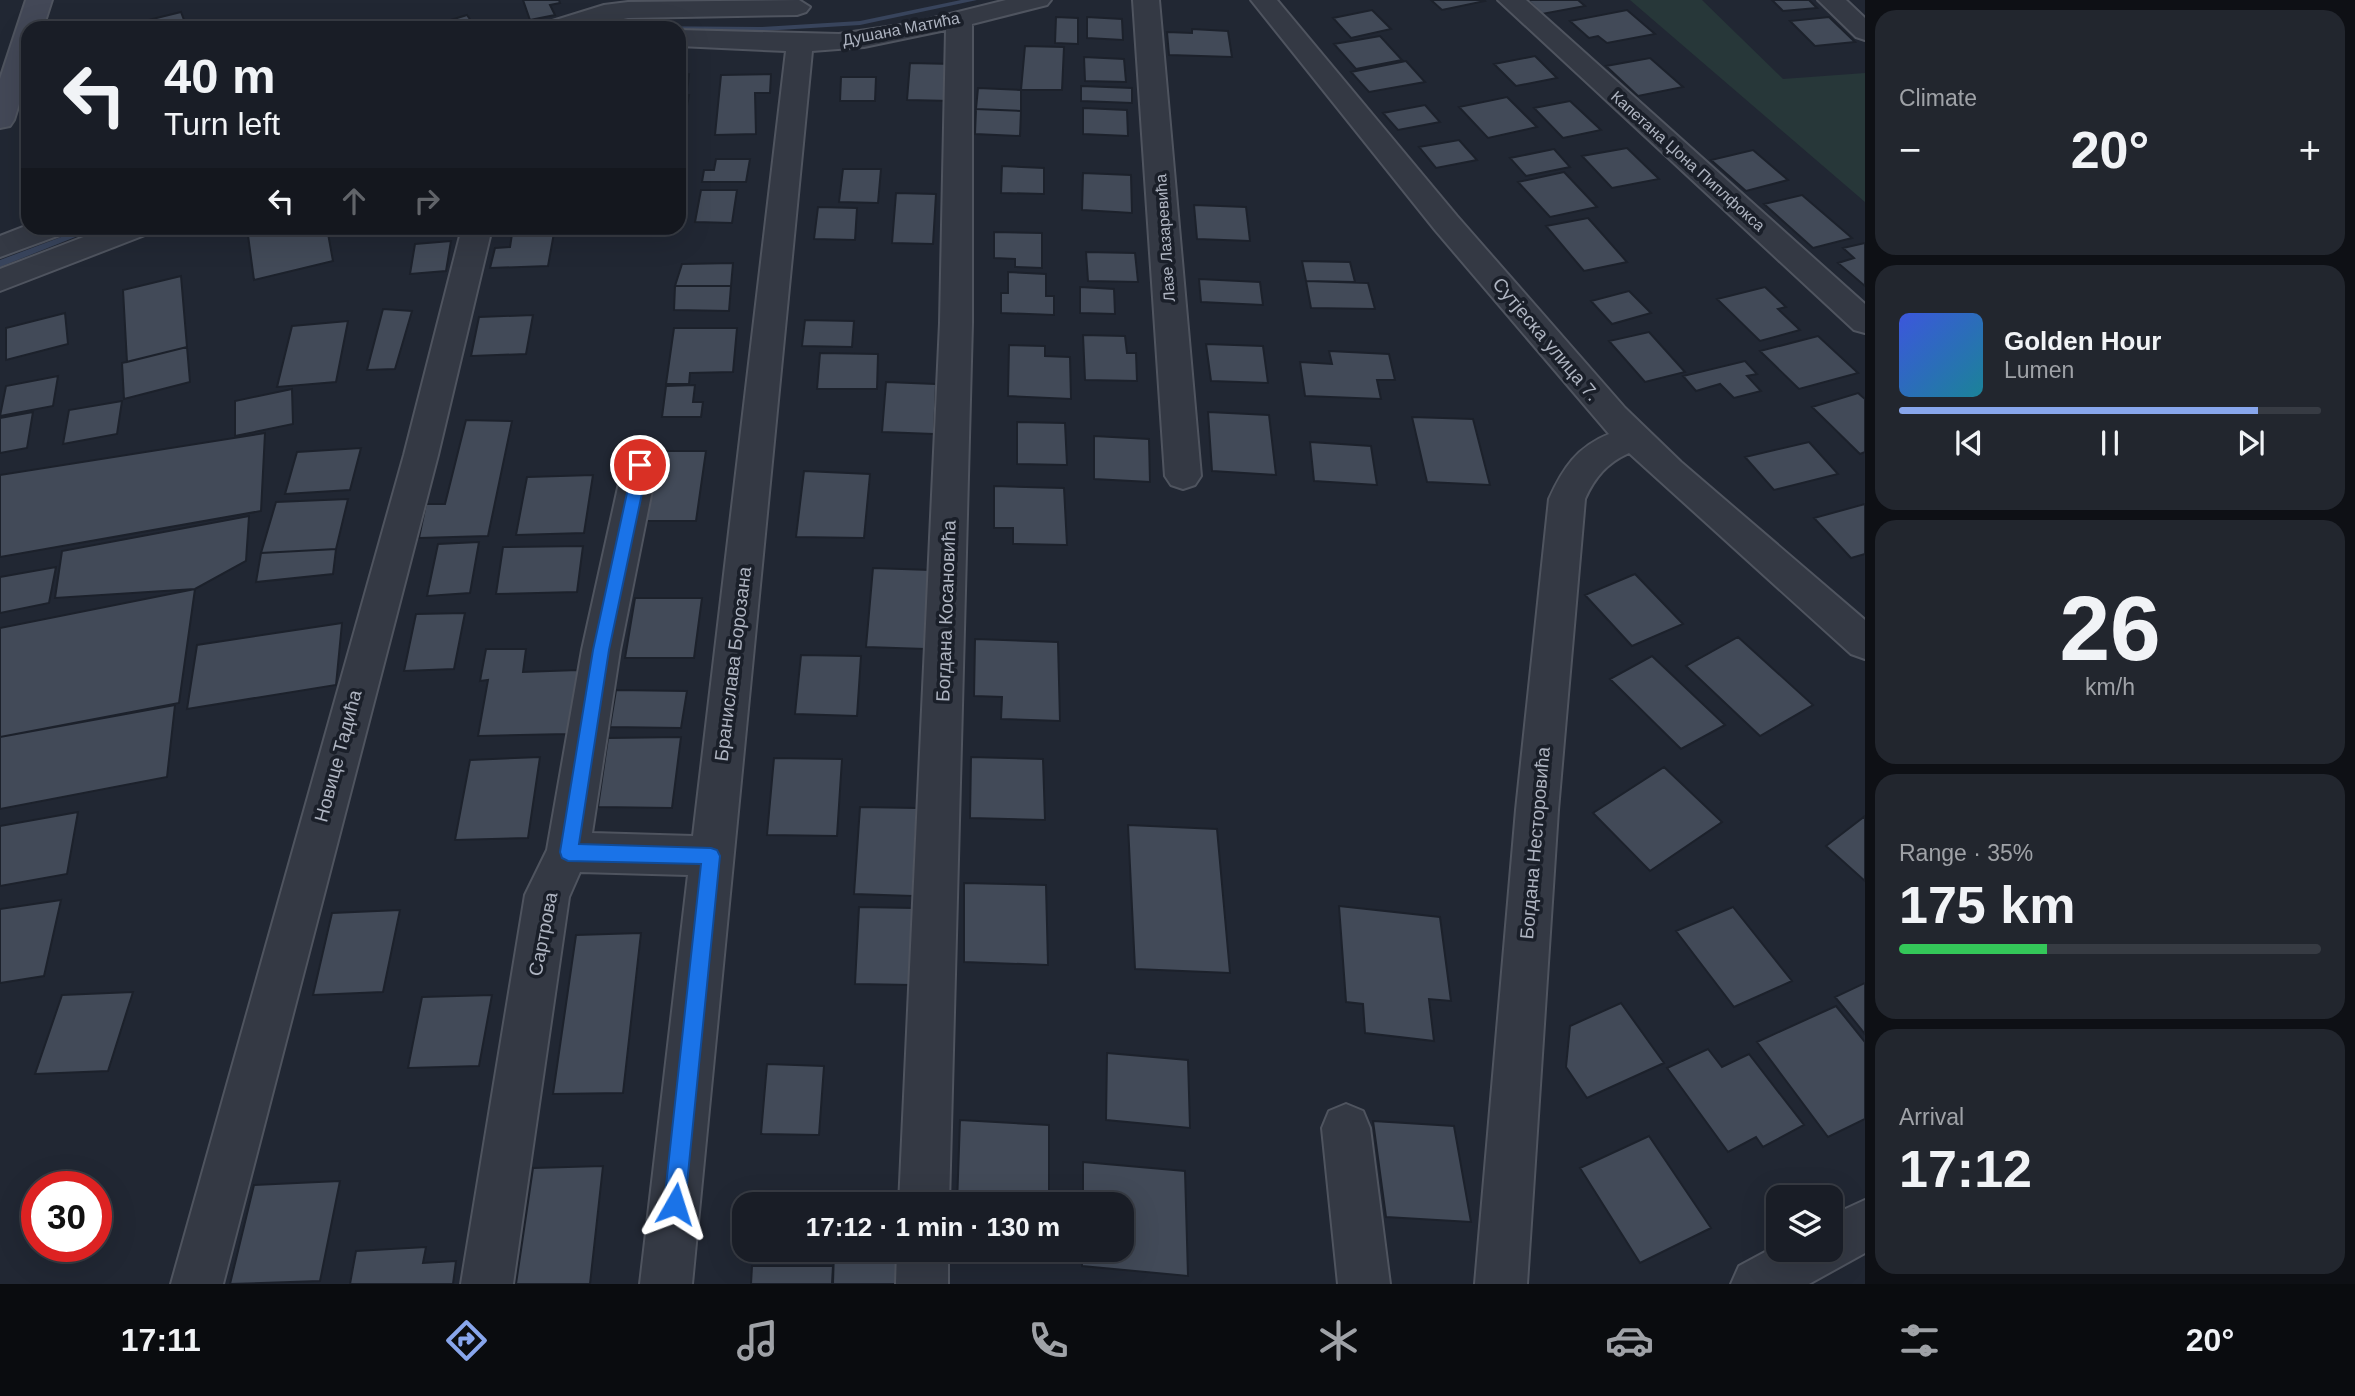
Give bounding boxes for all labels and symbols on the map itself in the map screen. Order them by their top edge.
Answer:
street label: Душана Матића [841,9,961,49]
street label: Капетана Џона Пиплфокса [1608,88,1768,235]
street label: Лазе Лазаревића [1152,173,1178,303]
street label: Сутјеска улица 7. [1488,273,1604,405]
pin [610,435,670,495]
street label: Богдана Косановића [932,519,960,702]
street label: Бранислава Борозана [711,565,755,762]
street label: Новице Тадића [310,687,366,824]
street label: Богдана Несторовића [1516,746,1554,940]
street label: Сартрова [525,890,561,978]
position arrow [638,1167,712,1241]
speed limit sign: 30 [21,1171,112,1262]

